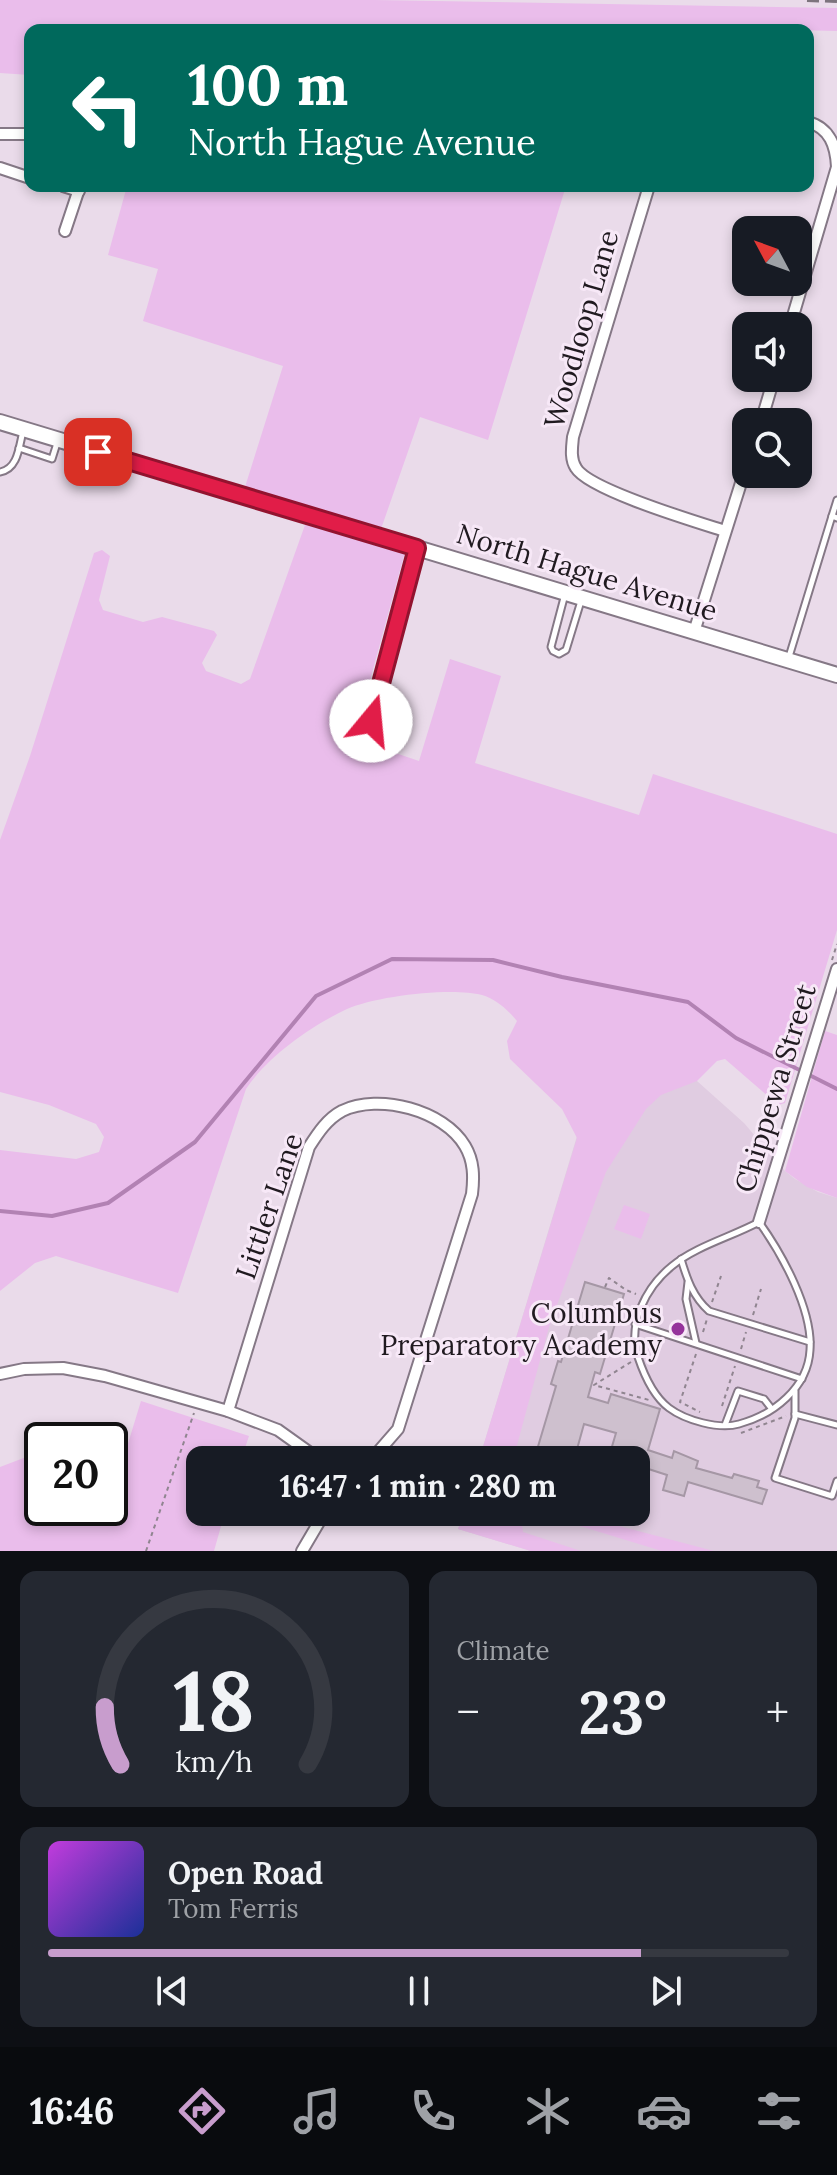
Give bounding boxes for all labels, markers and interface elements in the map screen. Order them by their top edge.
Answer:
text: 100 m [188,49,348,120]
icon: left [56,56,160,160]
text: North Hague Avenue [188,119,536,165]
north arrow [732,216,812,296]
map controls [732,216,812,488]
street label: Woodloop Lane [536,226,626,432]
button: sound [732,312,812,392]
button: search [732,408,812,488]
pin [64,418,132,486]
icon: arrive [76,430,120,474]
street label: North Hague Avenue [452,515,722,629]
position arrow [329,679,413,763]
street label: Chippewa Street [726,979,824,1197]
street label: Littler Lane [227,1128,311,1284]
place label: Columbus Preparatory Academy [380,1295,662,1363]
marker: Columbus Preparatory Academy [669,1320,687,1338]
speed limit sign: 20 [24,1422,128,1526]
text: 16:47 · 1 min · 280 m [280,1467,556,1505]
text: Climate [457,1634,550,1667]
text: 18 [174,1647,255,1754]
text: 23° [579,1674,667,1750]
text: − [457,1684,480,1740]
text: + [766,1684,789,1740]
text: km/h [176,1743,253,1780]
text: Open Road [168,1854,323,1892]
text: Tom Ferris [168,1892,298,1925]
icon: previous [150,1969,194,2013]
icon: pause [397,1969,441,2013]
icon: next [644,1969,688,2013]
icon: directions [174,2083,230,2139]
icon: music [289,2083,345,2139]
icon: phone [405,2083,461,2139]
icon: climate [520,2083,576,2139]
icon: car [636,2083,692,2139]
icon: filters [751,2083,807,2139]
text: 16:46 [30,2088,114,2134]

